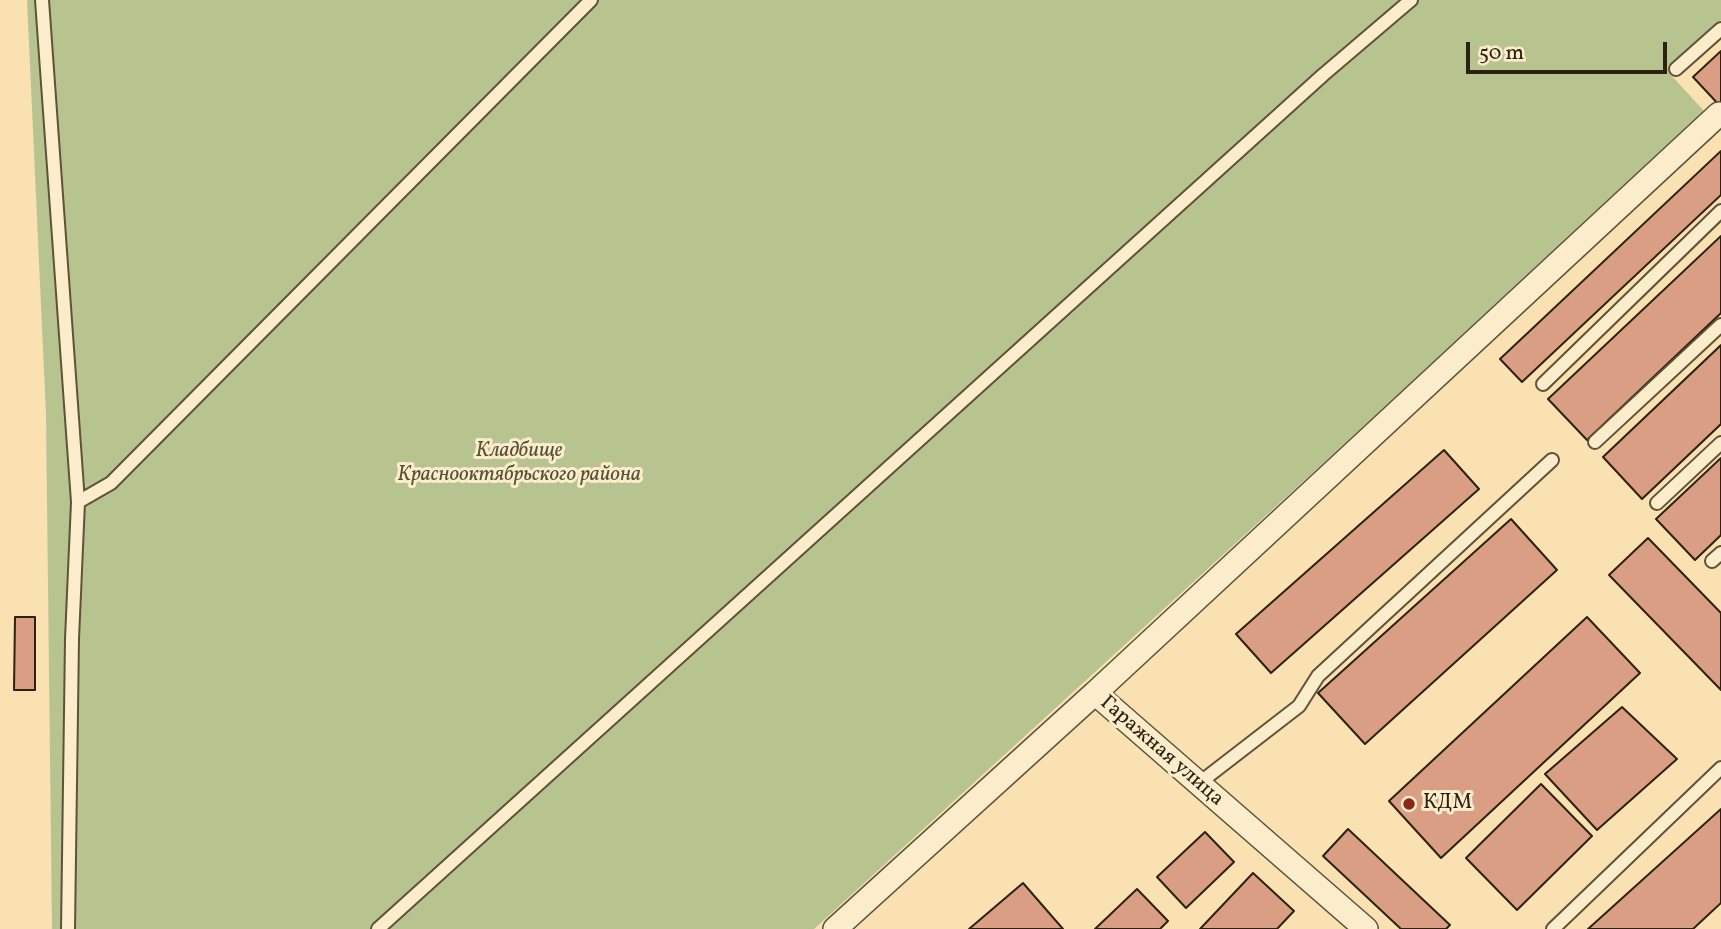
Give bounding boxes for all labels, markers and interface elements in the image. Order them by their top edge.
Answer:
scale bar [1469,28,1670,72]
text: 50 m [1479,39,1524,68]
park label: Кладбище Краснооктябрьского района [397,439,641,489]
street label: Гаражная улица [1094,691,1228,813]
place label: КДМ [1423,791,1472,817]
marker: КДМ [1401,796,1417,812]

